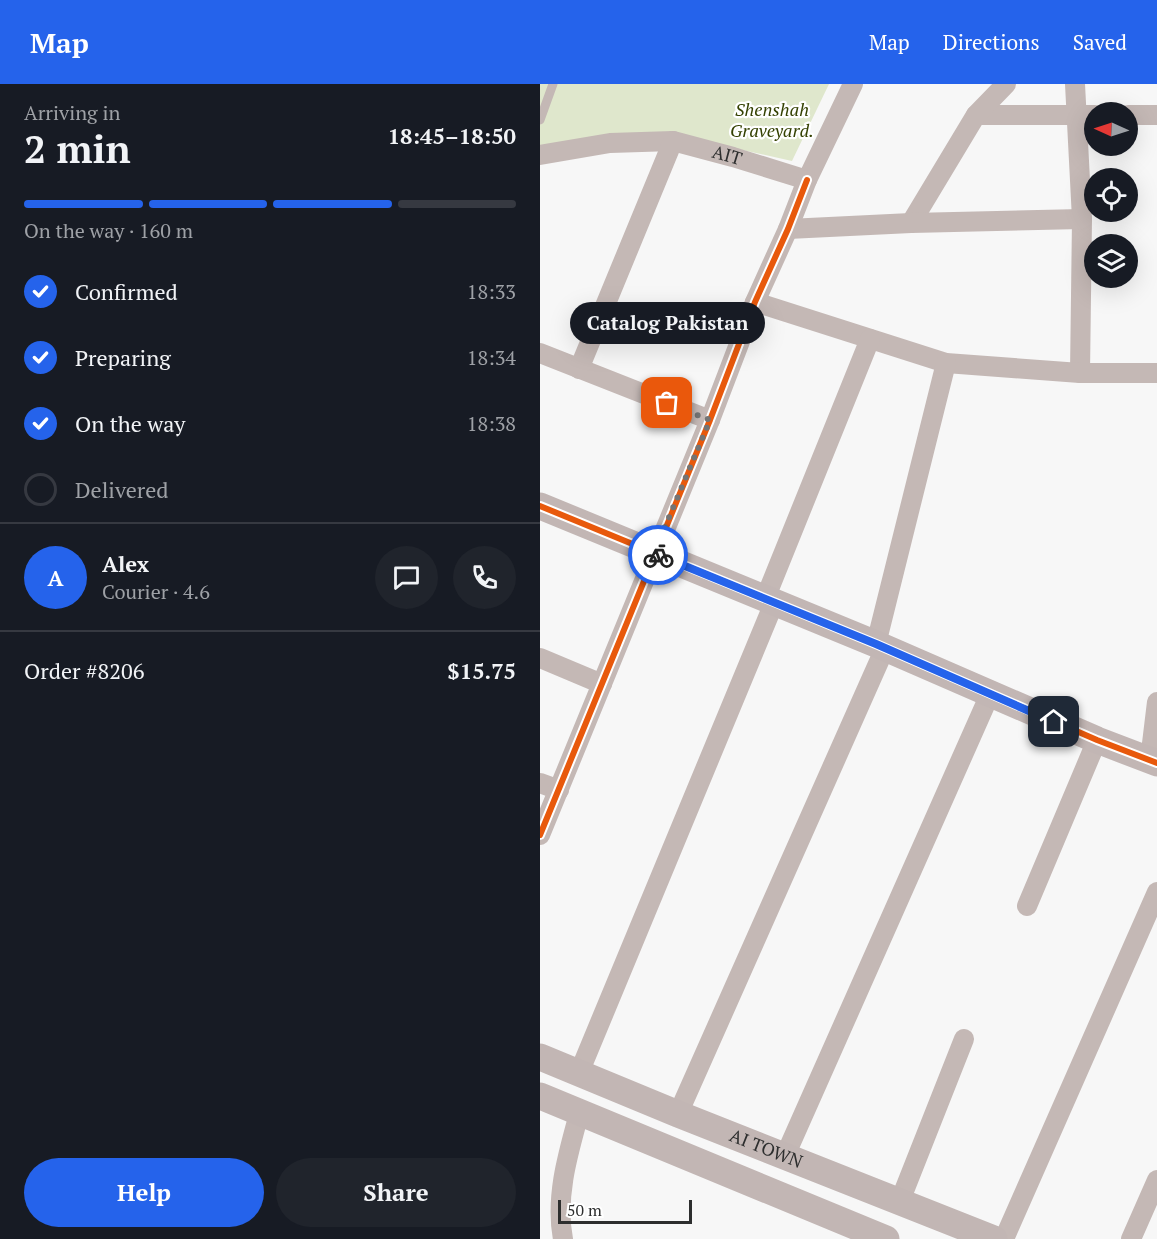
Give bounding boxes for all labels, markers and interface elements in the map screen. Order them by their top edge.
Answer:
text: Map [30,24,89,61]
text: Map [869,28,910,56]
text: Directions [943,28,1040,56]
text: Saved [1073,28,1127,56]
park label: Shenshah Graveyard. [730,97,814,142]
text: Arriving in [24,99,120,126]
north arrow [1084,102,1138,156]
map controls [1084,102,1138,288]
text: 18:45–18:50 [388,121,516,150]
text: 2 min [24,122,131,174]
street label: AIT [710,139,745,170]
button: locate [1084,168,1138,222]
text: On the way · 160 m [24,217,193,244]
button: layers [1084,234,1138,288]
icon: check [24,275,57,308]
text: Confirmed [75,277,178,306]
text: 18:33 [467,278,516,305]
callout: Catalog Pakistan [570,301,765,343]
text: Catalog Pakistan [587,309,748,336]
icon: check [24,341,57,374]
text: Preparing [75,343,171,372]
text: 18:34 [467,344,516,371]
pin [641,377,692,428]
icon: bag [650,386,683,419]
icon: check [24,407,57,440]
text: On the way [75,409,185,438]
text: 18:38 [467,410,516,437]
text: Delivered [75,475,168,504]
courier [628,525,688,585]
icon: bike [642,539,675,572]
button: chat [375,546,438,609]
button: phone [453,546,516,609]
text: Alex [102,549,149,578]
text: A [47,563,64,592]
text: Courier · 4.6 [102,578,210,605]
text: Order #8206 [24,656,144,685]
text: $15.75 [447,656,516,685]
pin [1028,696,1079,747]
icon: home [1037,705,1070,738]
street label: AI TOWN [726,1123,806,1173]
button: Help [24,1158,264,1227]
button: Share [276,1158,516,1227]
scale bar [558,1197,692,1224]
text: 50 m [567,1199,602,1221]

